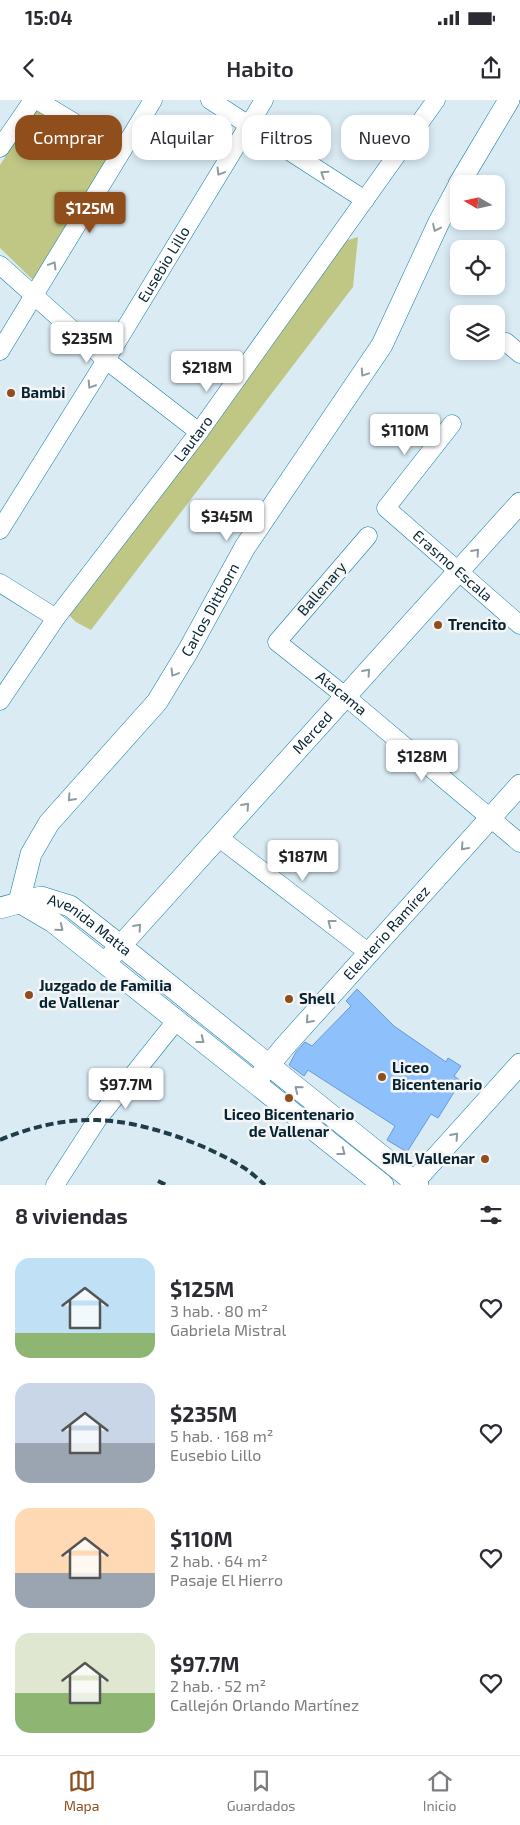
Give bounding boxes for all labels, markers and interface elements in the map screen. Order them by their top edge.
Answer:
text: 15:04 [25,6,73,29]
icon: back [15,54,43,82]
icon: share [477,54,505,82]
text: Habito [226,55,294,81]
chip: Comprar [15,115,122,160]
chip: Alquilar [132,115,232,160]
chip: Filtros [242,115,331,160]
chip: Nuevo [341,115,429,160]
one-way arrow [217,166,227,175]
one-way arrow [320,171,329,180]
north arrow [450,175,505,230]
map controls [450,175,505,360]
pin: $125M [55,192,125,234]
text: $125M [66,198,114,217]
street label: Eusebio Lillo [133,223,193,305]
one-way arrow [432,223,442,232]
button: locate [450,240,505,295]
one-way arrow [47,261,57,270]
button: layers [450,305,505,360]
pin: $235M [52,322,122,364]
text: $235M [61,328,113,347]
pin: $218M [172,350,242,393]
text: $218M [182,357,232,376]
one-way arrow [360,367,370,376]
one-way arrow [87,380,97,389]
place label: Bambi [21,383,65,401]
marker: Bambi [5,387,17,399]
street label: Lautaro [170,412,216,465]
pin: $110M [370,414,440,456]
text: $110M [381,420,429,439]
pin: $345M [192,500,262,542]
text: $345M [201,506,253,525]
street label: Erasmo Escala [410,526,497,605]
one-way arrow [470,549,479,558]
street label: Ballenary [293,558,350,619]
street label: Carlos Dittborn [177,560,242,660]
place label: Trencito [448,615,507,633]
marker: Trencito [432,619,444,631]
one-way arrow [171,667,181,676]
street label: Atacama [313,667,371,719]
one-way arrow [361,669,370,678]
street label: Merced [288,707,336,757]
pin: $128M [387,740,457,782]
text: $128M [397,746,447,765]
one-way arrow [68,792,77,801]
one-way arrow [240,802,249,811]
pin: $187M [268,840,338,882]
one-way arrow [461,842,470,851]
text: $187M [278,846,328,865]
street label: Eleuterio Ramírez [339,881,433,983]
street label: Avenida Matta [45,890,136,959]
one-way arrow [328,921,337,929]
one-way arrow [54,922,63,930]
one-way arrow [132,924,141,933]
place label: Juzgado de Familia de Vallenar [39,976,172,1011]
marker: Juzgado de Familia de Vallenar [23,989,35,1001]
place label: Shell [299,989,335,1007]
marker: Shell [283,993,295,1005]
one-way arrow [305,1015,314,1024]
one-way arrow [195,1035,204,1044]
place label: Liceo Bicentenario [392,1058,482,1093]
pin: $97.7M [85,1068,167,1110]
marker: Liceo Bicentenario [376,1071,388,1083]
text: $97.7M [100,1074,152,1093]
one-way arrow [295,1086,304,1094]
marker: Liceo Bicentenario de Vallenar [283,1092,295,1104]
place label: Liceo Bicentenario de Vallenar [224,1105,354,1140]
one-way arrow [449,1132,458,1141]
one-way arrow [336,1147,345,1156]
place label: SML Vallenar [382,1149,476,1167]
marker: SML Vallenar [479,1153,491,1165]
icon: filters [477,1201,505,1229]
text: 8 viviendas [15,1203,128,1228]
text: $125M [170,1276,234,1301]
icon: home [55,1278,115,1338]
icon: heart [477,1294,505,1322]
text: 3 hab. · 80 m² [170,1301,268,1320]
text: Gabriela Mistral [170,1320,286,1339]
text: $235M [170,1401,237,1426]
icon: home [55,1403,115,1463]
icon: heart [477,1419,505,1447]
text: 5 hab. · 168 m² [170,1426,273,1445]
text: Eusebio Lillo [170,1445,261,1464]
text: $110M [170,1526,233,1551]
icon: home [55,1528,115,1588]
icon: heart [477,1544,505,1572]
text: 2 hab. · 64 m² [170,1551,268,1570]
text: Pasaje El Hierro [170,1570,283,1589]
text: $97.7M [170,1651,240,1676]
icon: home [55,1653,115,1713]
icon: heart [477,1669,505,1697]
text: 2 hab. · 52 m² [170,1676,266,1695]
text: Callejón Orlando Martínez [170,1695,359,1714]
tab: Mapa [64,1767,99,1814]
tab: Guardados [227,1767,295,1814]
tab: Inicio [423,1767,456,1814]

